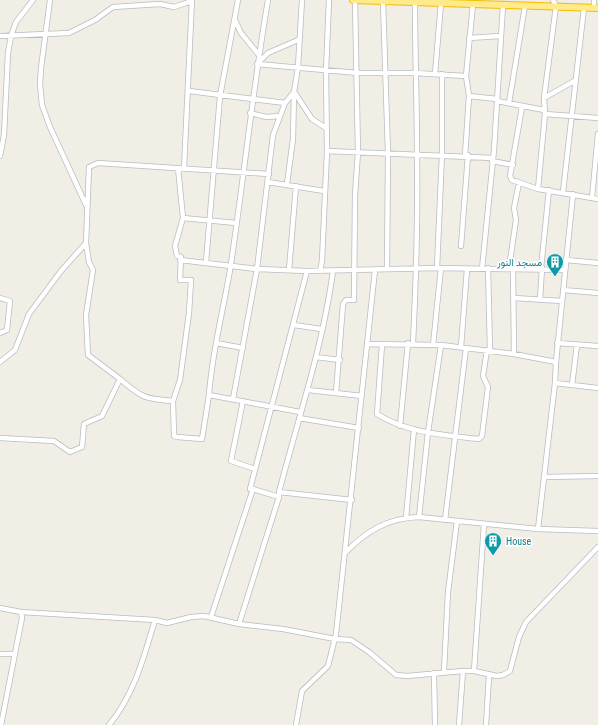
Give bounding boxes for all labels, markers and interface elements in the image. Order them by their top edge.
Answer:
building icon: مسجد النور [545,252,565,277]
place label: مسجد النور [496,257,542,269]
building icon: House [483,531,503,556]
place label: House [506,536,532,547]

